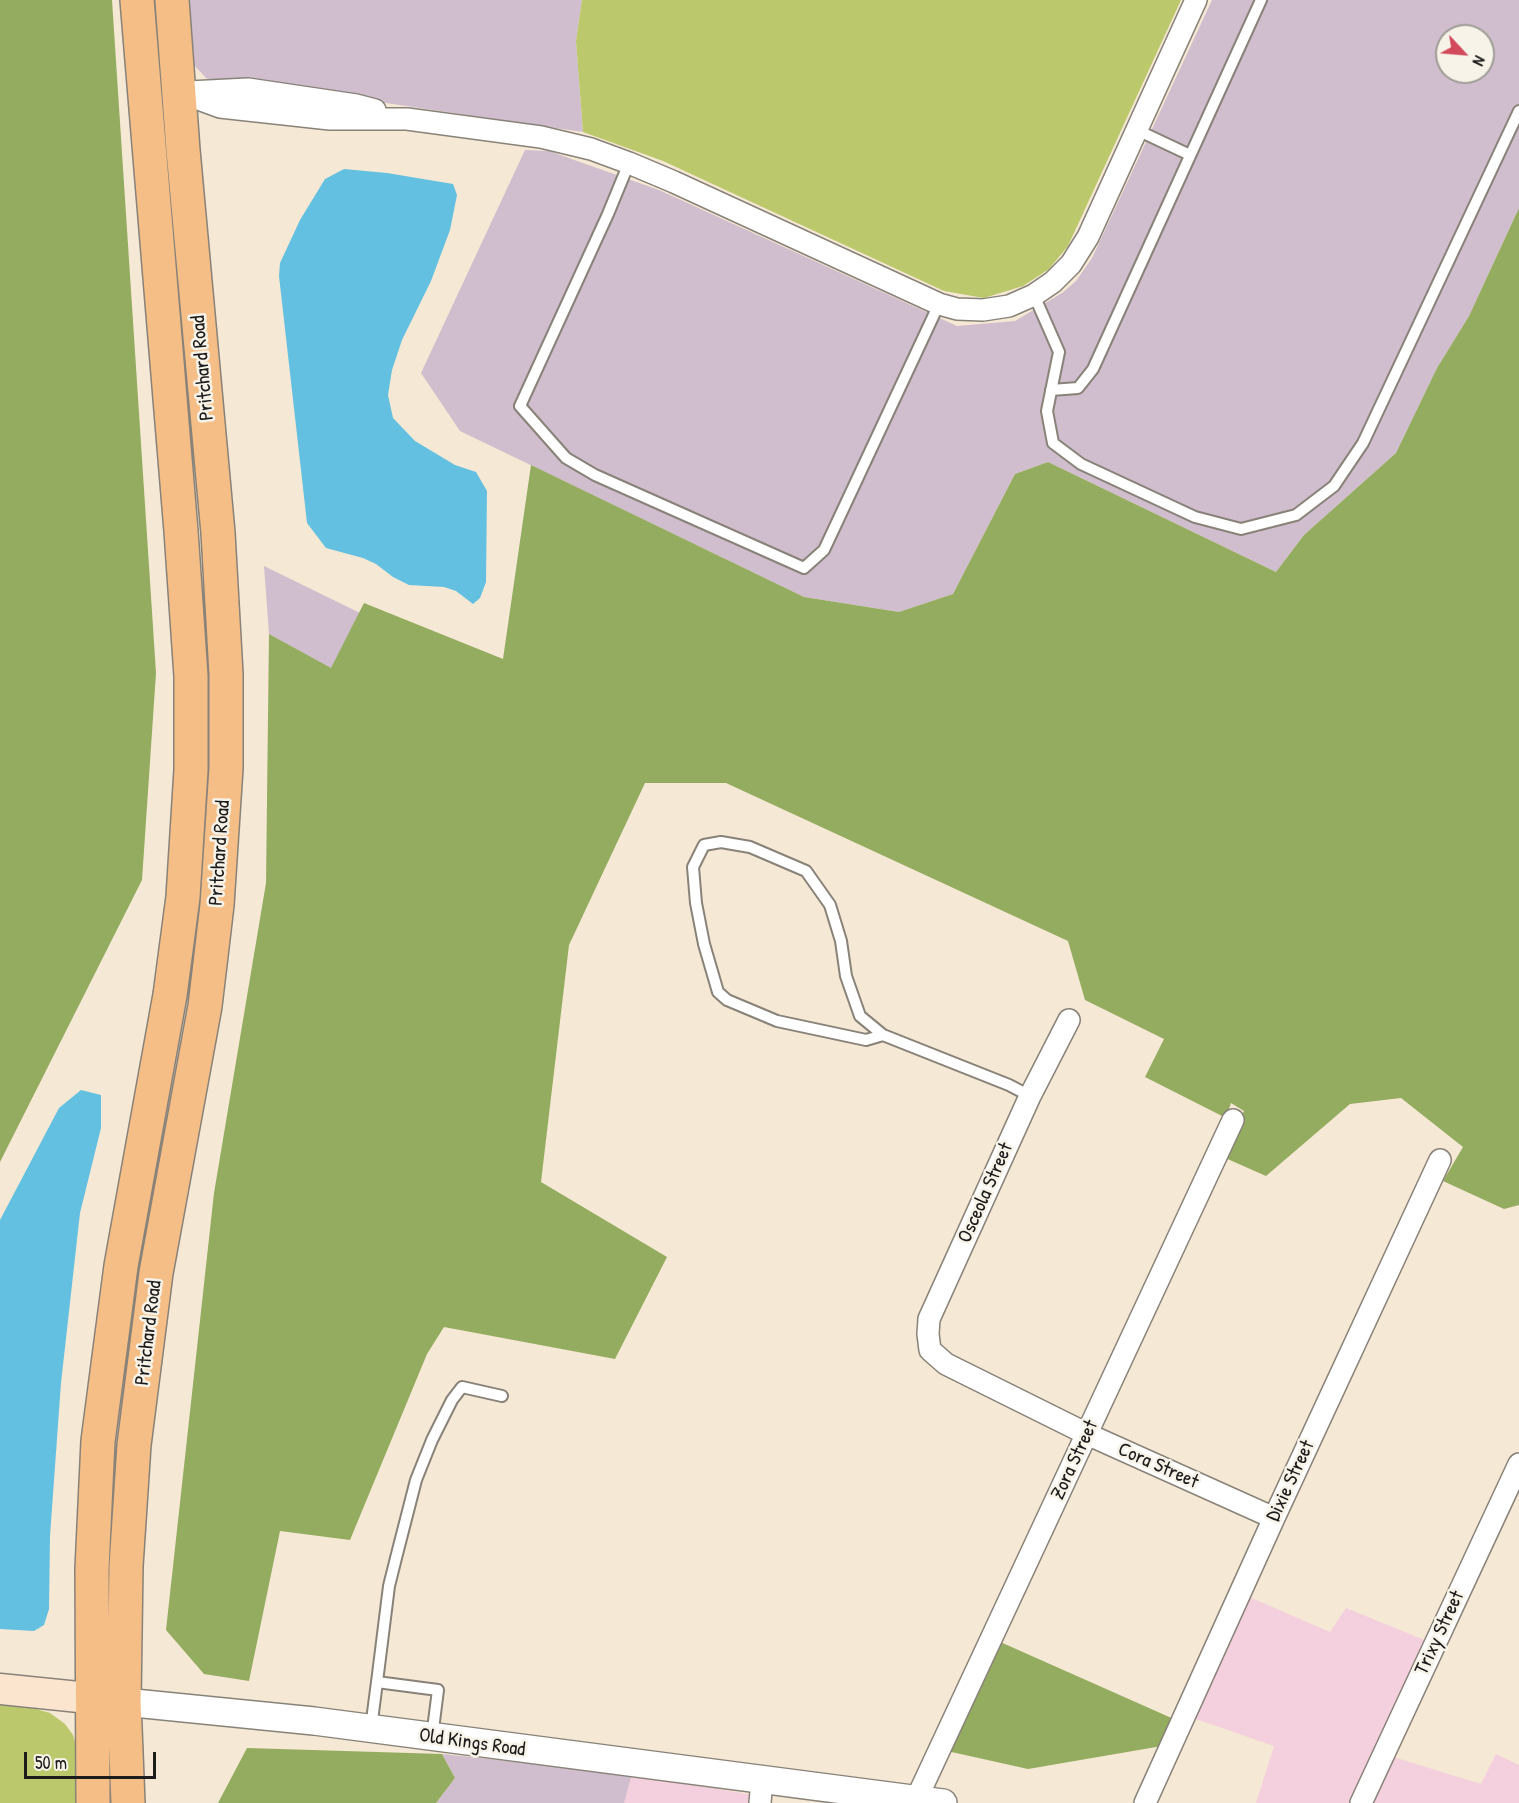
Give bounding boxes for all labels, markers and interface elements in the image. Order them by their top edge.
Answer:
north arrow [1435,24,1495,84]
text: N [1468,52,1491,70]
street label: Pritchard Road [186,314,220,422]
street label: Pritchard Road [204,800,236,906]
street label: Osceola Street [953,1139,1019,1247]
street label: Pritchard Road [131,1279,167,1387]
street label: Zora Street [1046,1416,1104,1504]
street label: Dixie Street [1262,1437,1320,1525]
street label: Cora Street [1114,1438,1202,1494]
street label: Trixy Street [1410,1587,1470,1679]
street label: Old Kings Road [417,1724,527,1762]
scale bar [27,1740,159,1778]
text: 50 m [35,1750,67,1775]

